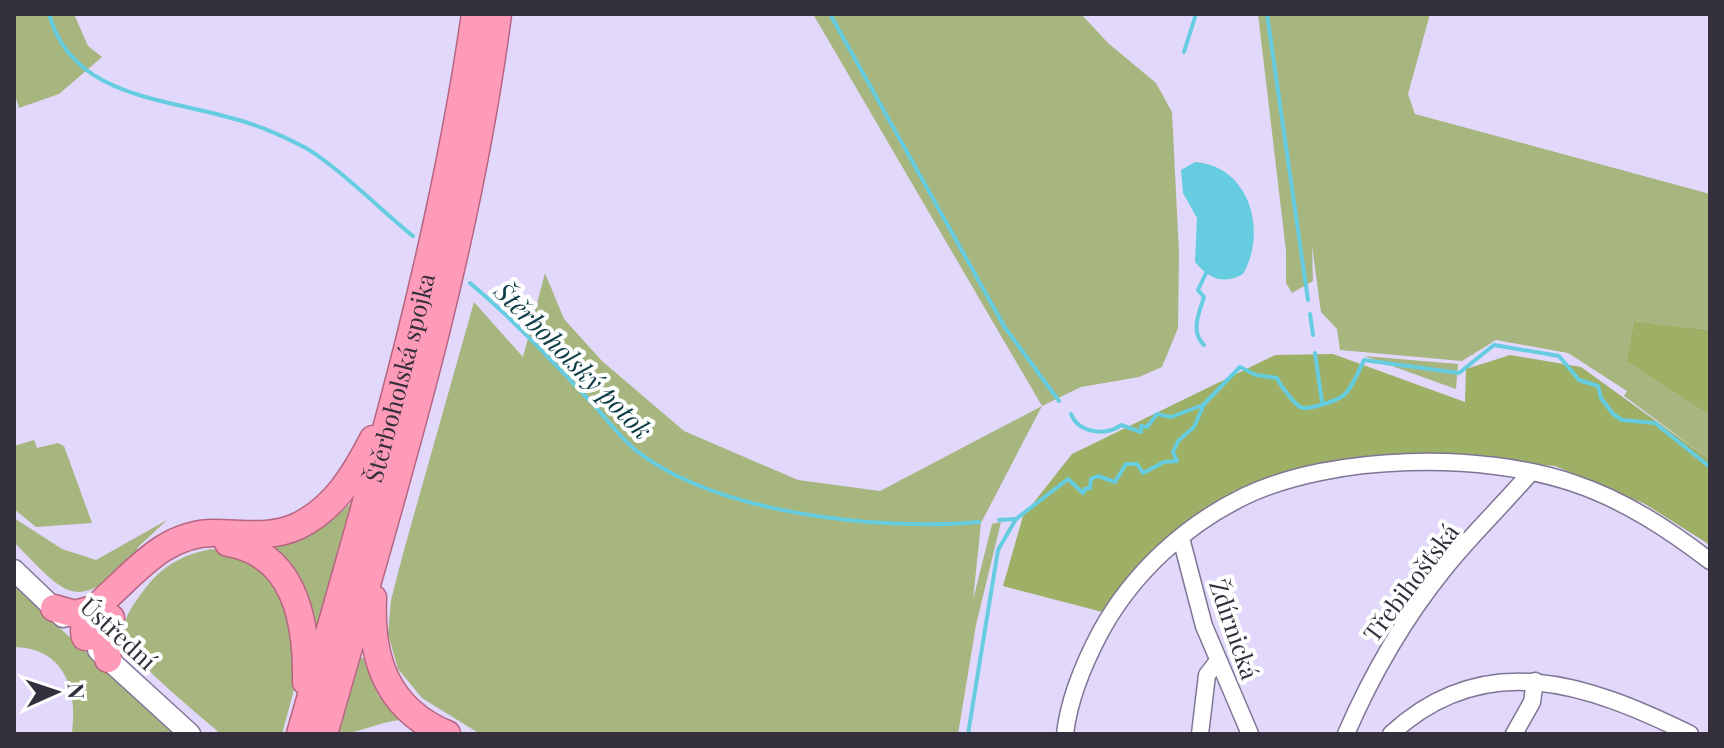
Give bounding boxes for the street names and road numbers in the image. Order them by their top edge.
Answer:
street label: Štěrboholská spojka [356,270,441,486]
street label: Třebihošťská [1355,516,1465,648]
street label: Ždírnická [1203,575,1267,683]
street label: Ústřední [74,590,164,676]

